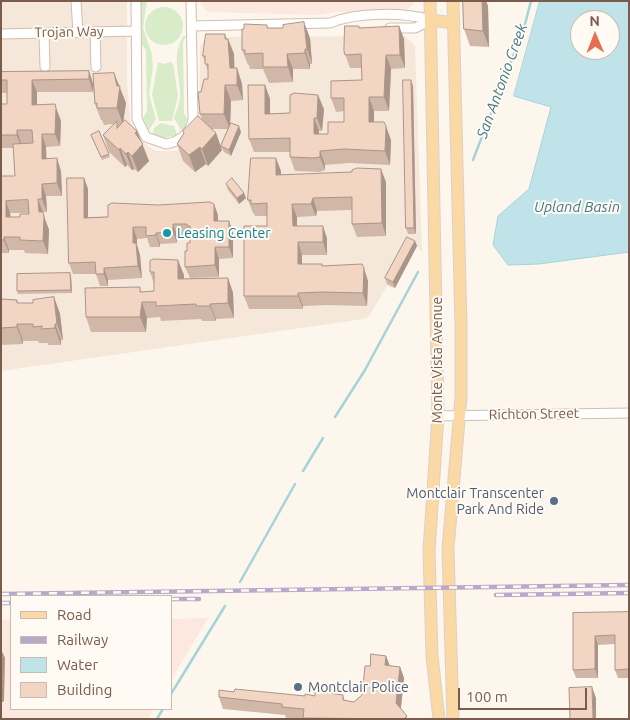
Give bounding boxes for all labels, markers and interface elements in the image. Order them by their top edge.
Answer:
north arrow [570,10,620,60]
text: N [589,13,600,29]
water label: San Antonio Creek [473,21,531,141]
street label: Trojan Way [34,23,104,41]
water label: Upland Basin [534,198,620,216]
place label: Leasing Center [177,225,271,241]
marker: Leasing Center [161,227,173,239]
street label: Monte Vista Avenue [429,297,445,423]
street label: Richton Street [489,405,579,423]
place label: Montclair Transcenter Park And Ride [406,485,544,518]
marker: Montclair Transcenter Park And Ride [548,495,560,507]
legend [10,595,172,710]
text: Road [57,606,92,623]
text: Railway [57,631,108,648]
text: Water [57,656,98,673]
scale bar [460,678,589,710]
place label: Montclair Police [308,679,409,695]
text: Building [57,681,112,698]
marker: Montclair Police [292,681,304,693]
text: 100 m [466,688,508,705]

